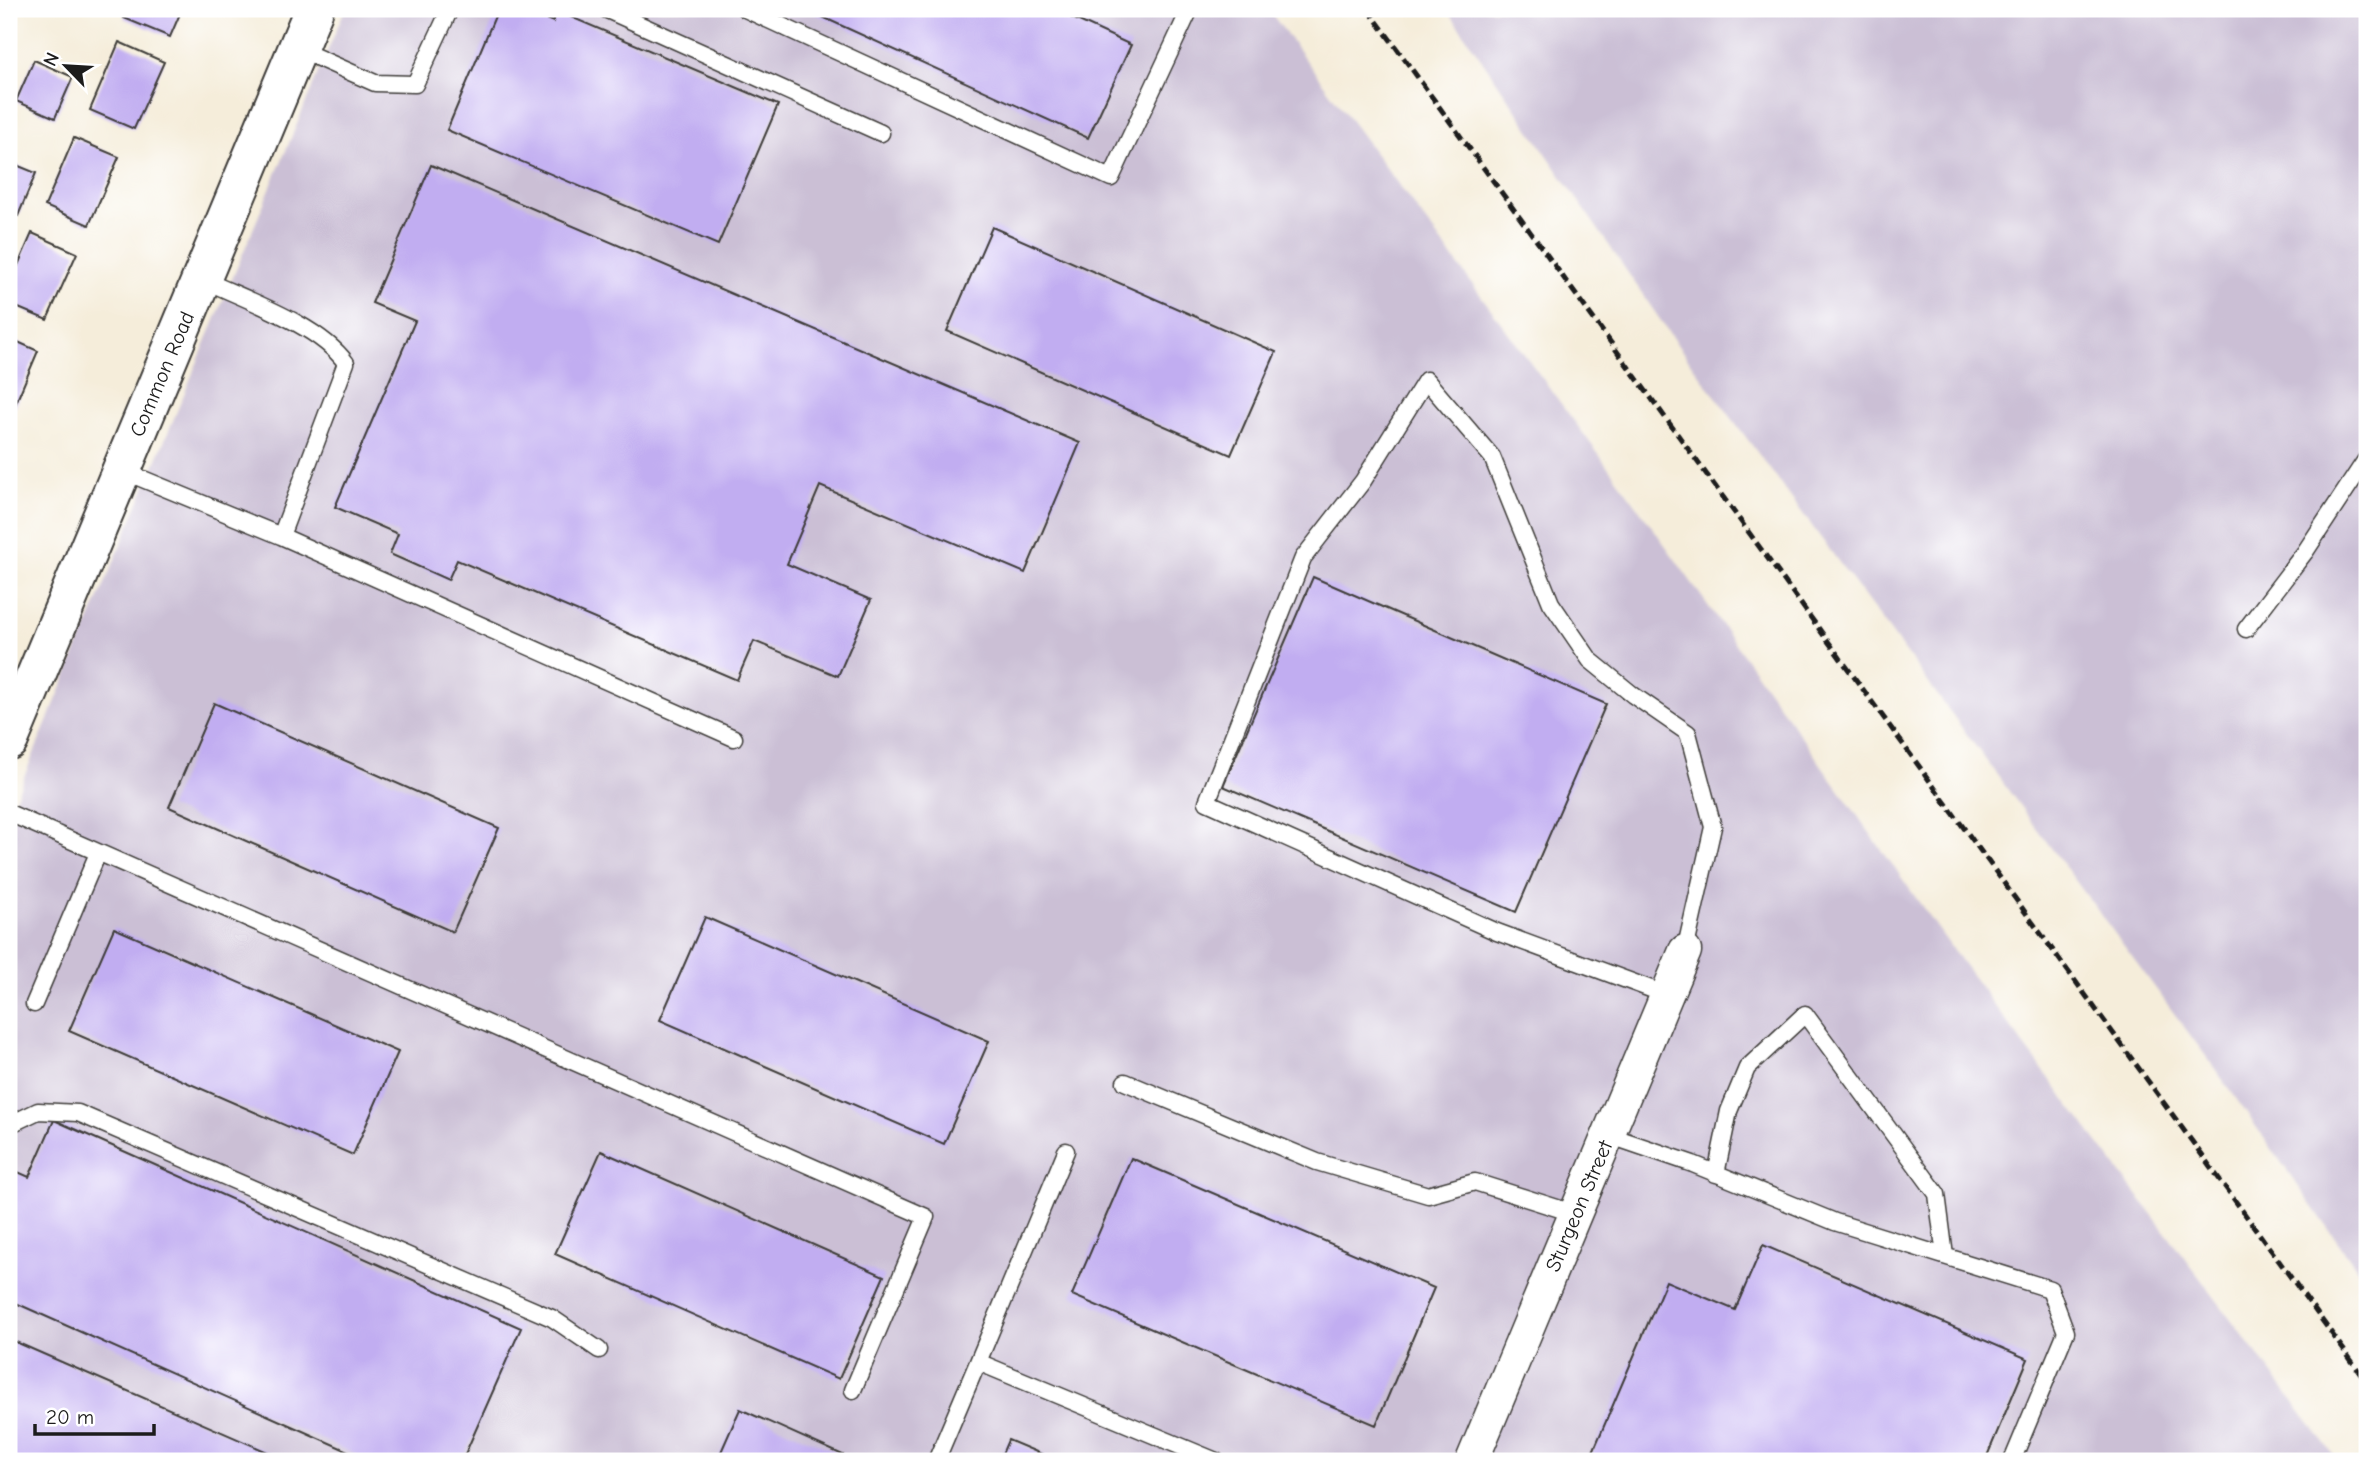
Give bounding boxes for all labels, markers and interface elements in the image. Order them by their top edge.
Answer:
north arrow [32,32,102,102]
text: N [39,49,64,70]
street label: Common Road [125,308,199,440]
street label: Sturgeon Street [1541,1136,1618,1275]
scale bar [35,1393,154,1437]
text: 20 m [46,1405,94,1429]

